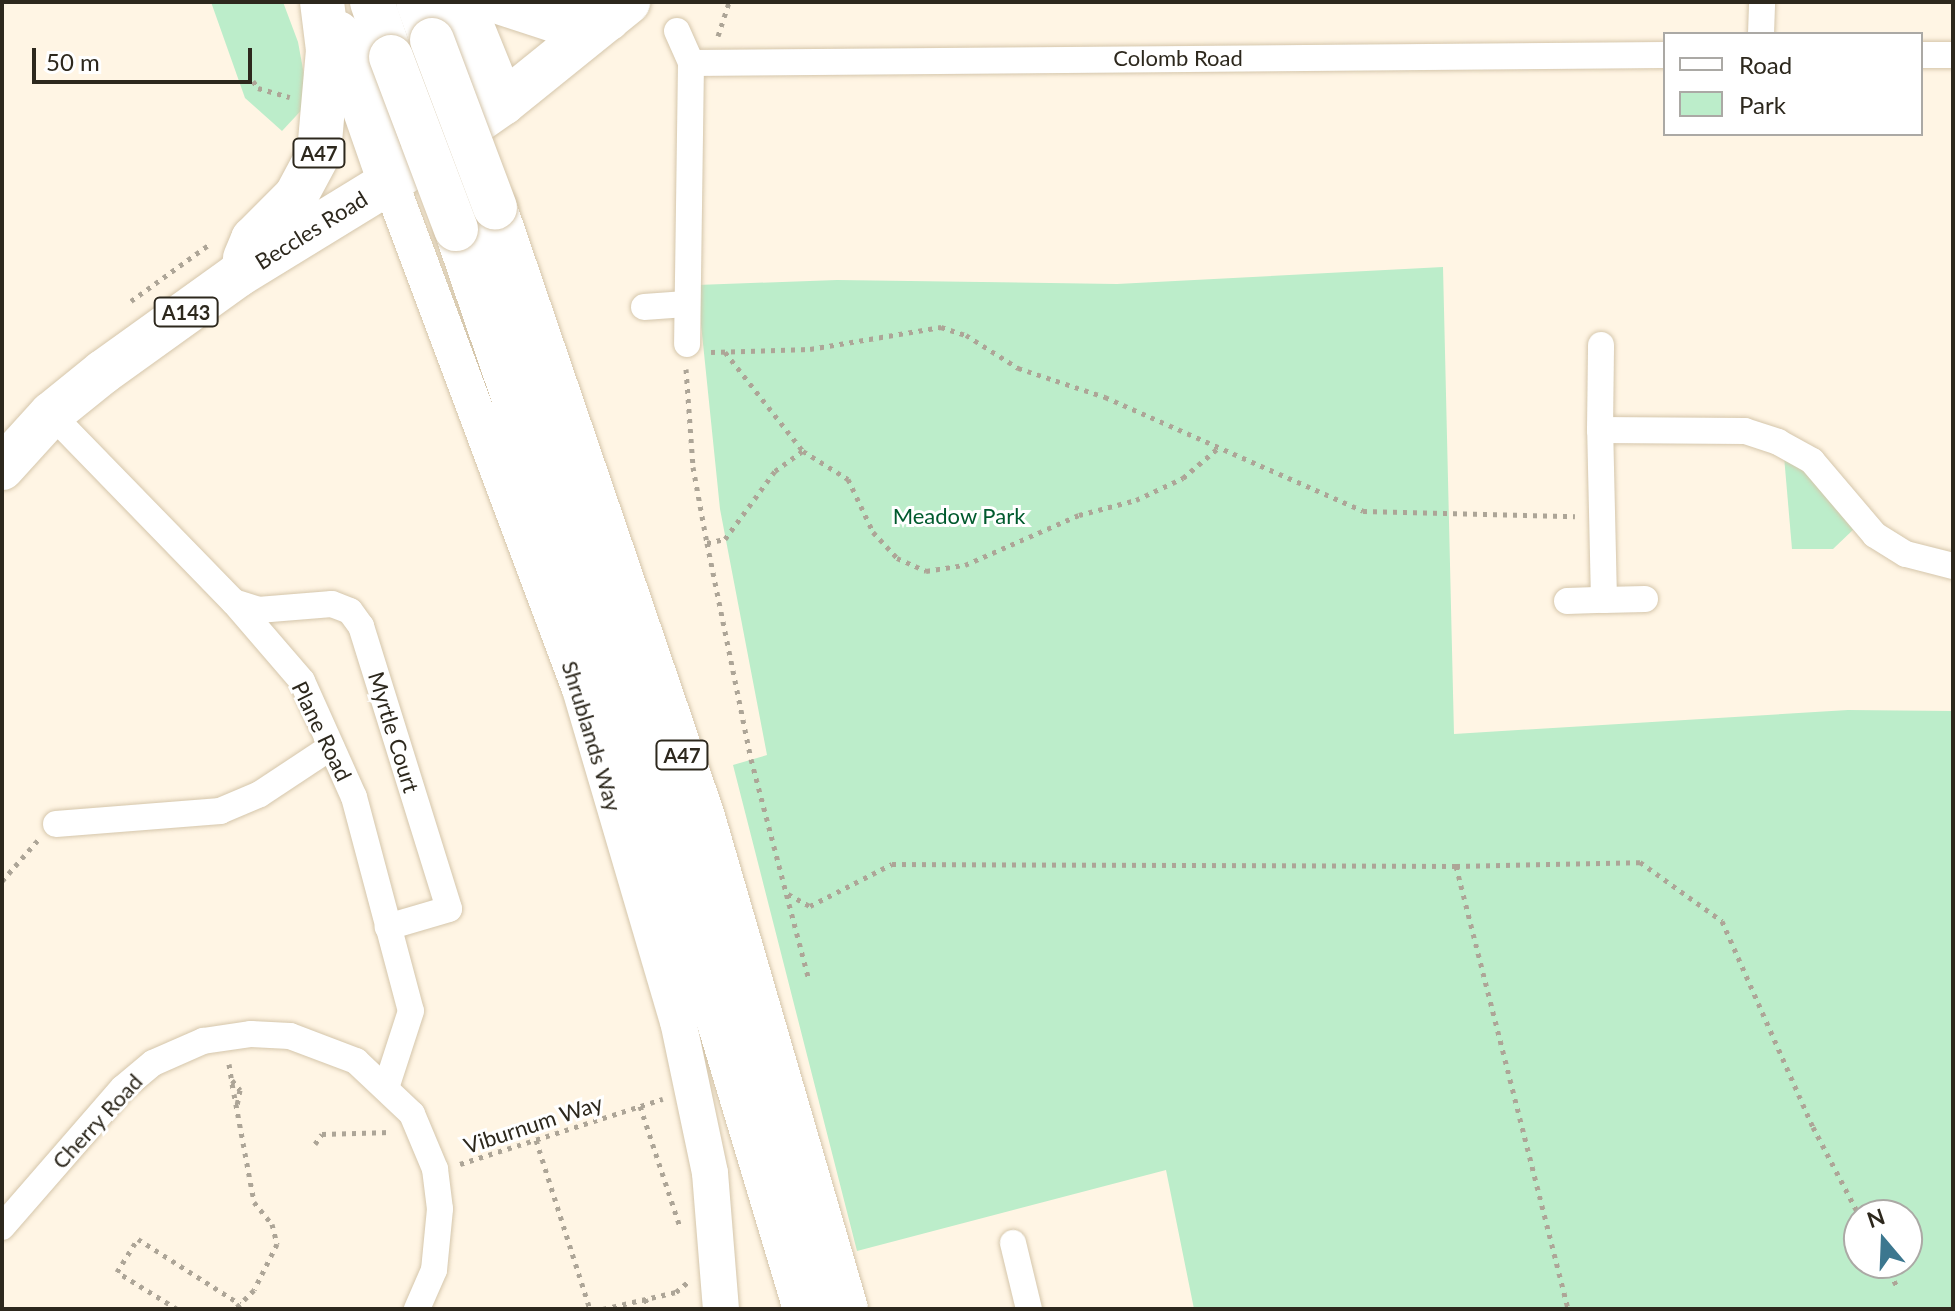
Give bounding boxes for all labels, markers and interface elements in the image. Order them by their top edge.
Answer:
scale bar [36,32,256,82]
legend [1663,32,1923,136]
street label: Colomb Road [1113,45,1243,71]
text: 50 m [46,47,100,76]
text: Road [1739,50,1792,79]
text: Park [1739,90,1786,119]
road number: A47 [291,137,347,169]
street label: Beccles Road [250,185,372,275]
road number: A143 [152,296,220,328]
park label: Meadow Park [892,503,1026,529]
street label: Shrublands Way [557,658,627,814]
street label: Myrtle Court [363,668,425,796]
street label: Plane Road [287,677,357,785]
road number: A47 [654,739,710,771]
street label: Cherry Road [46,1068,148,1174]
street label: Viburnum Way [460,1089,606,1159]
north arrow [1843,1199,1923,1279]
text: N [1863,1202,1888,1233]

